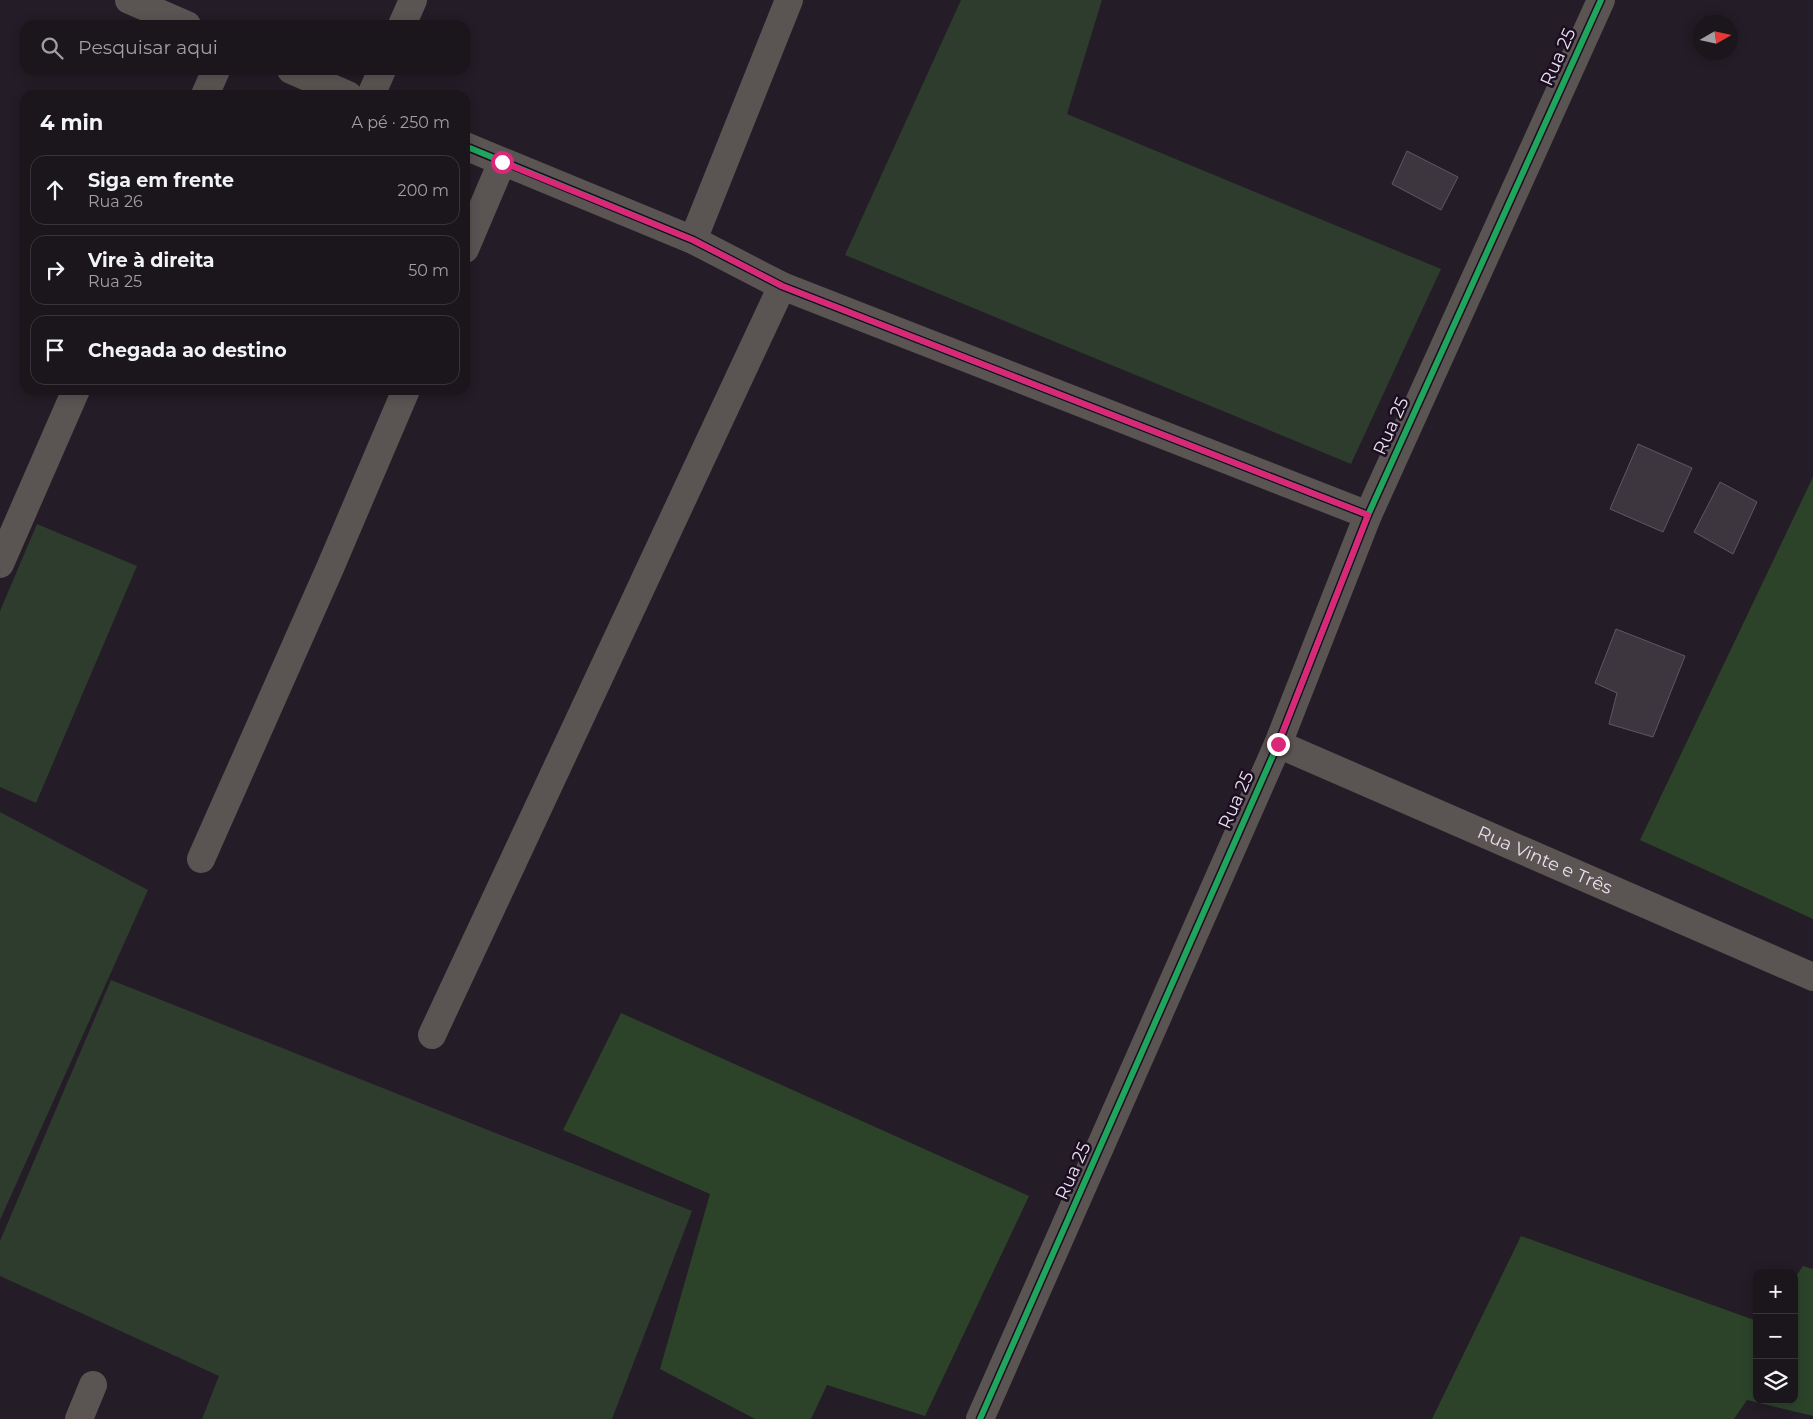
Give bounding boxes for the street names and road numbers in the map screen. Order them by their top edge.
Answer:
street label: Rua 25 [1536,25,1580,89]
street label: Rua 25 [1369,394,1413,458]
street label: Rua 25 [1214,768,1258,832]
street label: Rua Vinte e Três [1474,821,1616,899]
street label: Rua 25 [1051,1139,1095,1203]

